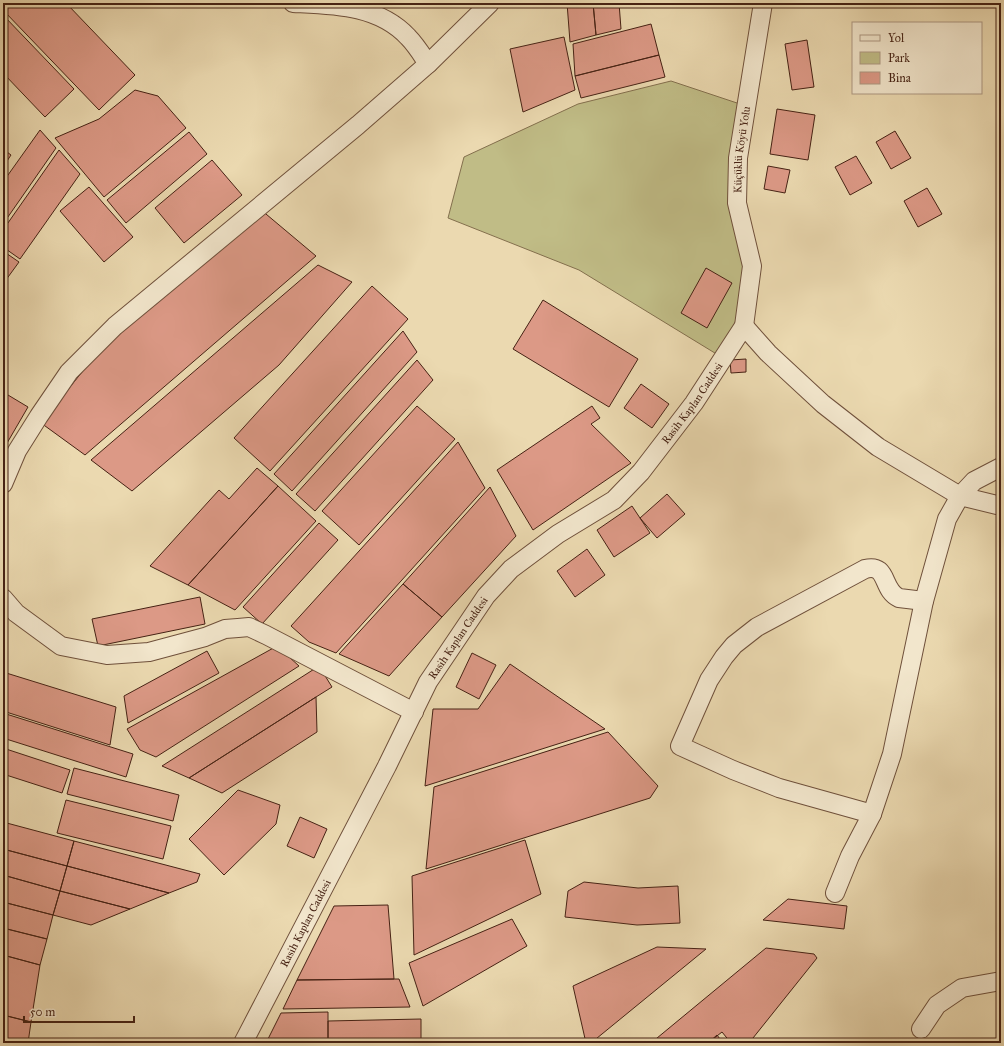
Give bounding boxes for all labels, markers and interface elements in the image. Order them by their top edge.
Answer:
legend [852,22,982,94]
text: Yol [888,31,905,45]
text: Park [888,51,910,65]
text: Bina [888,71,912,85]
street label: Küçüklü Köyü Yolu [731,105,753,193]
street label: Rasih Kaplan Caddesi [659,360,726,447]
street label: Rasih Kaplan Caddesi [426,594,491,682]
street label: Rasih Kaplan Caddesi [278,878,334,969]
scale bar [24,998,134,1024]
text: 50 m [30,1005,55,1019]

